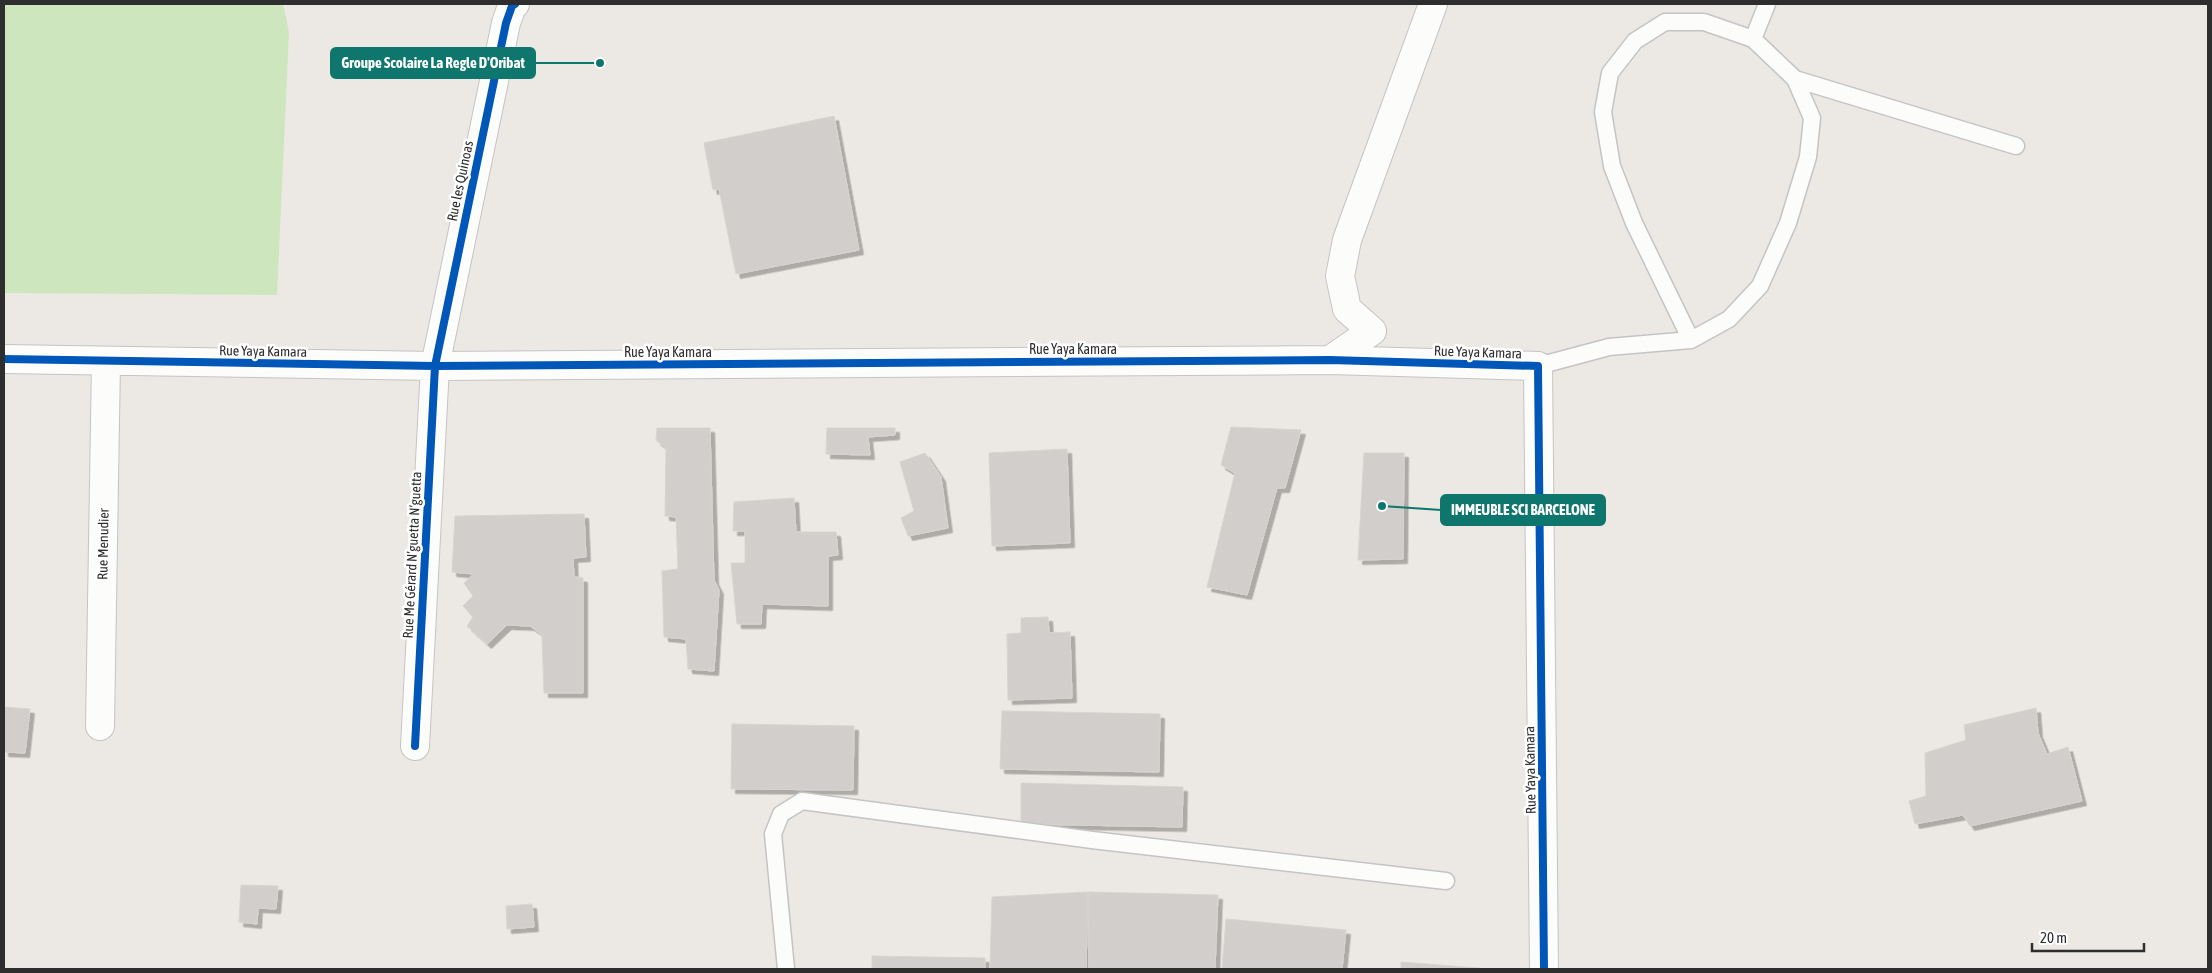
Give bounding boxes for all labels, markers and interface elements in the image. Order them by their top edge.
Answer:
callout: Groupe Scolaire La Regle D'Oribat [331,48,535,78]
text: Groupe Scolaire La Regle D'Oribat [341,54,525,71]
street label: Rue les Quinoas [444,139,476,223]
street label: Rue Yaya Kamara [1029,341,1117,357]
street label: Rue Yaya Kamara [219,342,307,360]
street label: Rue Yaya Kamara [1434,342,1522,362]
street label: Rue Yaya Kamara [624,344,712,360]
street label: Rue Me Gérard N’guetta N’guetta [400,471,424,639]
callout: IMMEUBLE SCI BARCELONE [1441,495,1605,525]
text: IMMEUBLE SCI BARCELONE [1451,501,1596,518]
street label: Rue Menudier [94,507,112,580]
street label: Rue Yaya Kamara [1521,726,1539,814]
scale bar [2032,920,2144,952]
text: 20 m [2040,929,2067,946]

